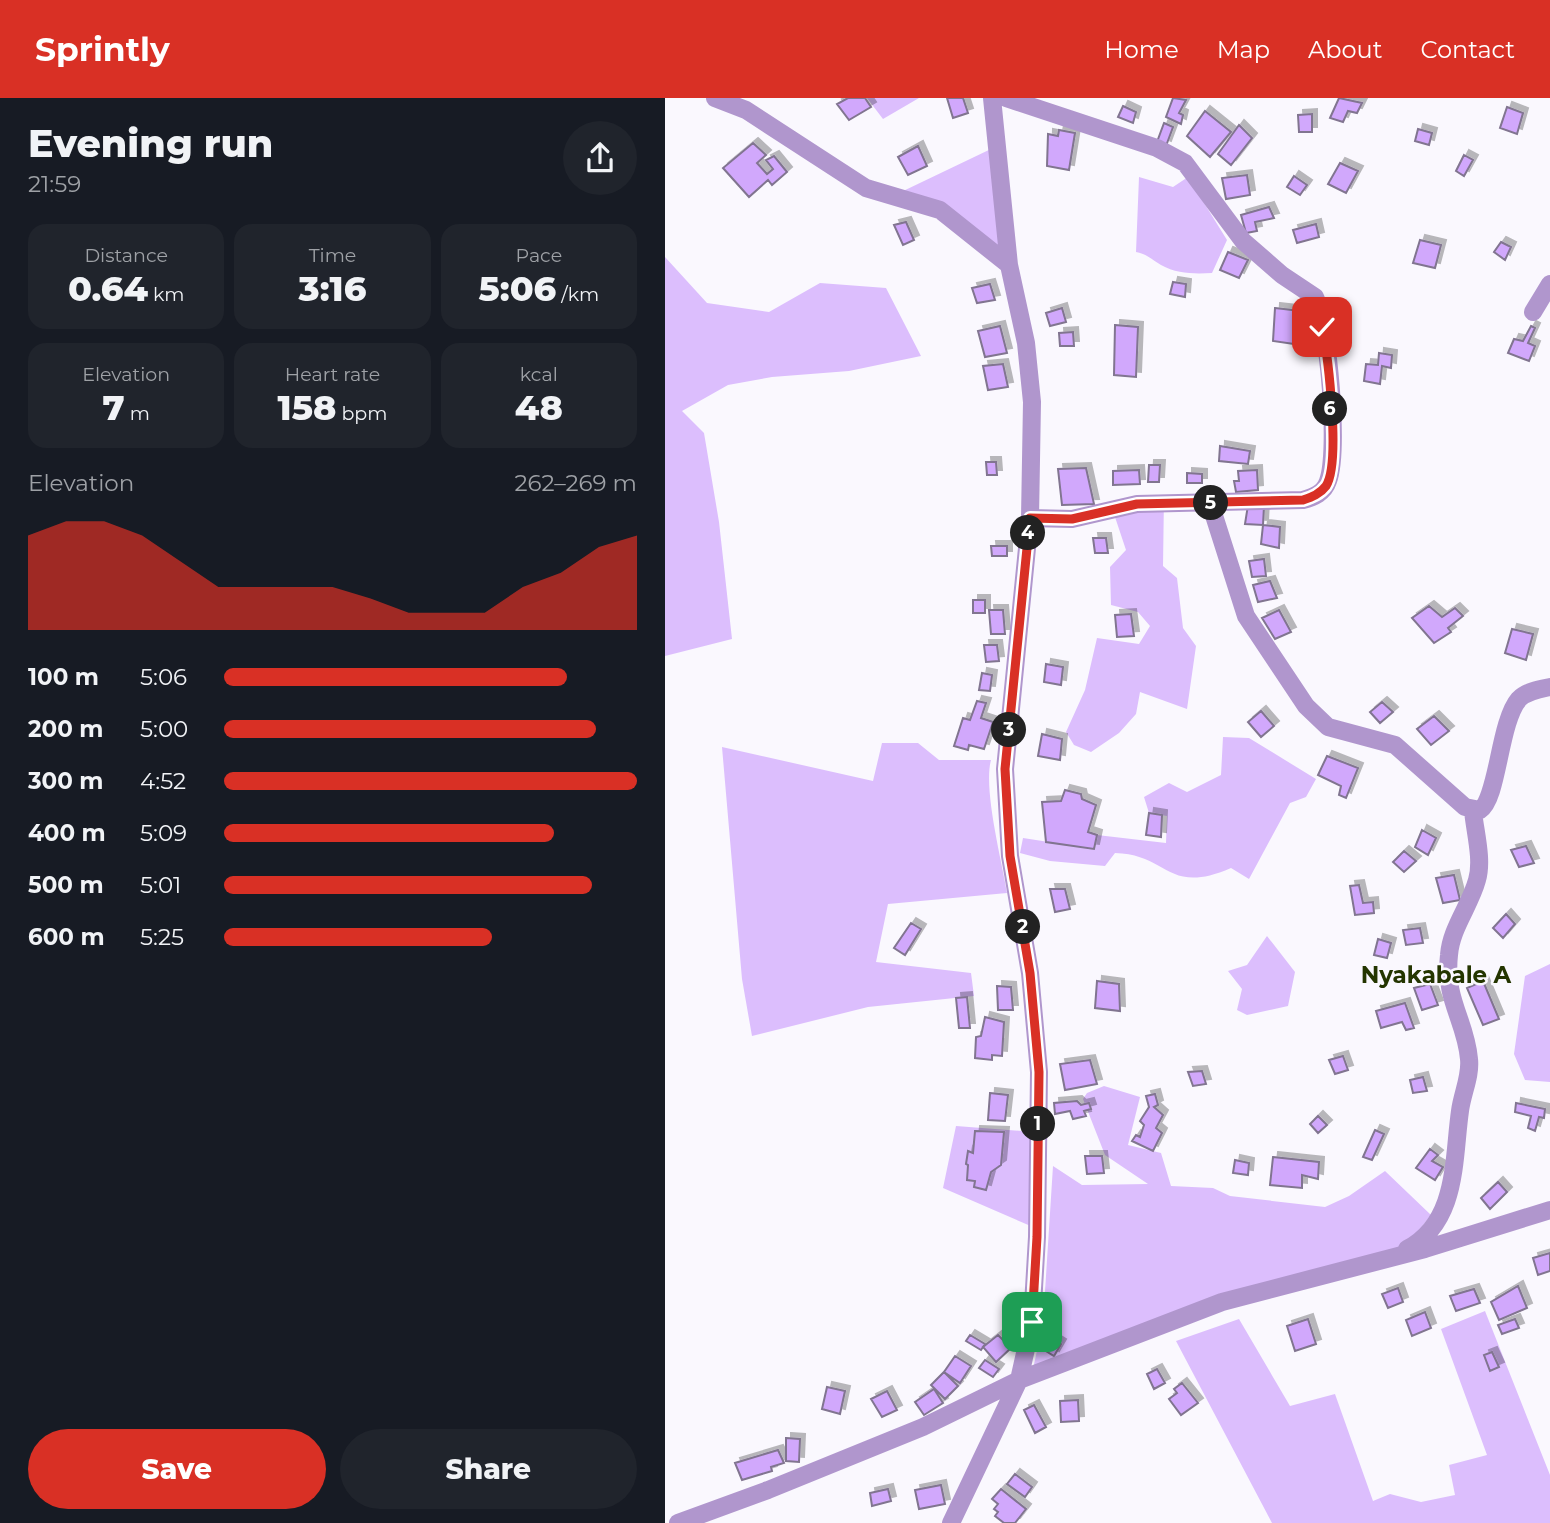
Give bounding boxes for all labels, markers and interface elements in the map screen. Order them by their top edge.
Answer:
text: Sprintly [35,29,170,69]
text: Home [1104,35,1179,64]
text: Map [1217,35,1270,64]
text: About [1308,35,1382,64]
text: Contact [1420,35,1515,64]
text: Evening run [28,120,273,167]
button: share [563,121,637,195]
text: 21:59 [28,170,81,198]
text: Distance [84,244,168,267]
text: Time [309,244,356,267]
text: Pace [516,244,562,267]
text: 0.64 [68,267,148,310]
text: 3:16 [299,267,366,310]
text: 5:06 [478,267,556,310]
text: km [148,283,184,306]
text: /km [556,283,599,306]
pin [1292,297,1352,357]
icon: check [1303,308,1341,346]
text: Elevation [82,363,170,386]
text: Heart rate [285,363,380,386]
text: kcal [520,363,558,386]
text: 7 [103,386,125,429]
text: 158 [278,386,336,429]
text: 48 [515,386,563,429]
pin: 6 [1313,392,1347,426]
text: 6 [1323,397,1336,420]
text: m [125,402,150,425]
text: bpm [336,402,387,425]
text: Elevation [28,469,134,497]
text: 262–269 m [514,469,637,497]
pin: 5 [1193,486,1229,520]
text: 5 [1205,491,1216,514]
pin: 4 [1011,516,1045,550]
text: 4 [1021,521,1034,544]
text: 100 m [28,663,99,691]
text: 5:06 [140,663,187,691]
pin: 3 [991,712,1027,748]
text: 200 m [28,715,103,743]
text: 5:00 [140,715,188,743]
text: 3 [1003,718,1014,741]
text: 300 m [28,767,104,795]
text: 4:52 [140,767,186,795]
text: 400 m [28,819,106,847]
text: 5:09 [140,819,187,847]
text: 500 m [28,871,104,899]
text: 5:01 [140,871,181,899]
pin: 2 [1005,910,1041,944]
text: 2 [1017,915,1028,938]
text: 600 m [28,923,105,951]
text: 5:25 [140,923,184,951]
district label: Nyakabale A [1361,961,1512,989]
pin: 1 [1021,1107,1055,1142]
text: 1 [1034,1112,1041,1135]
pin [1002,1292,1062,1352]
icon: arrive [1013,1303,1051,1341]
button: Save [28,1429,326,1509]
button: Share [340,1429,637,1509]

